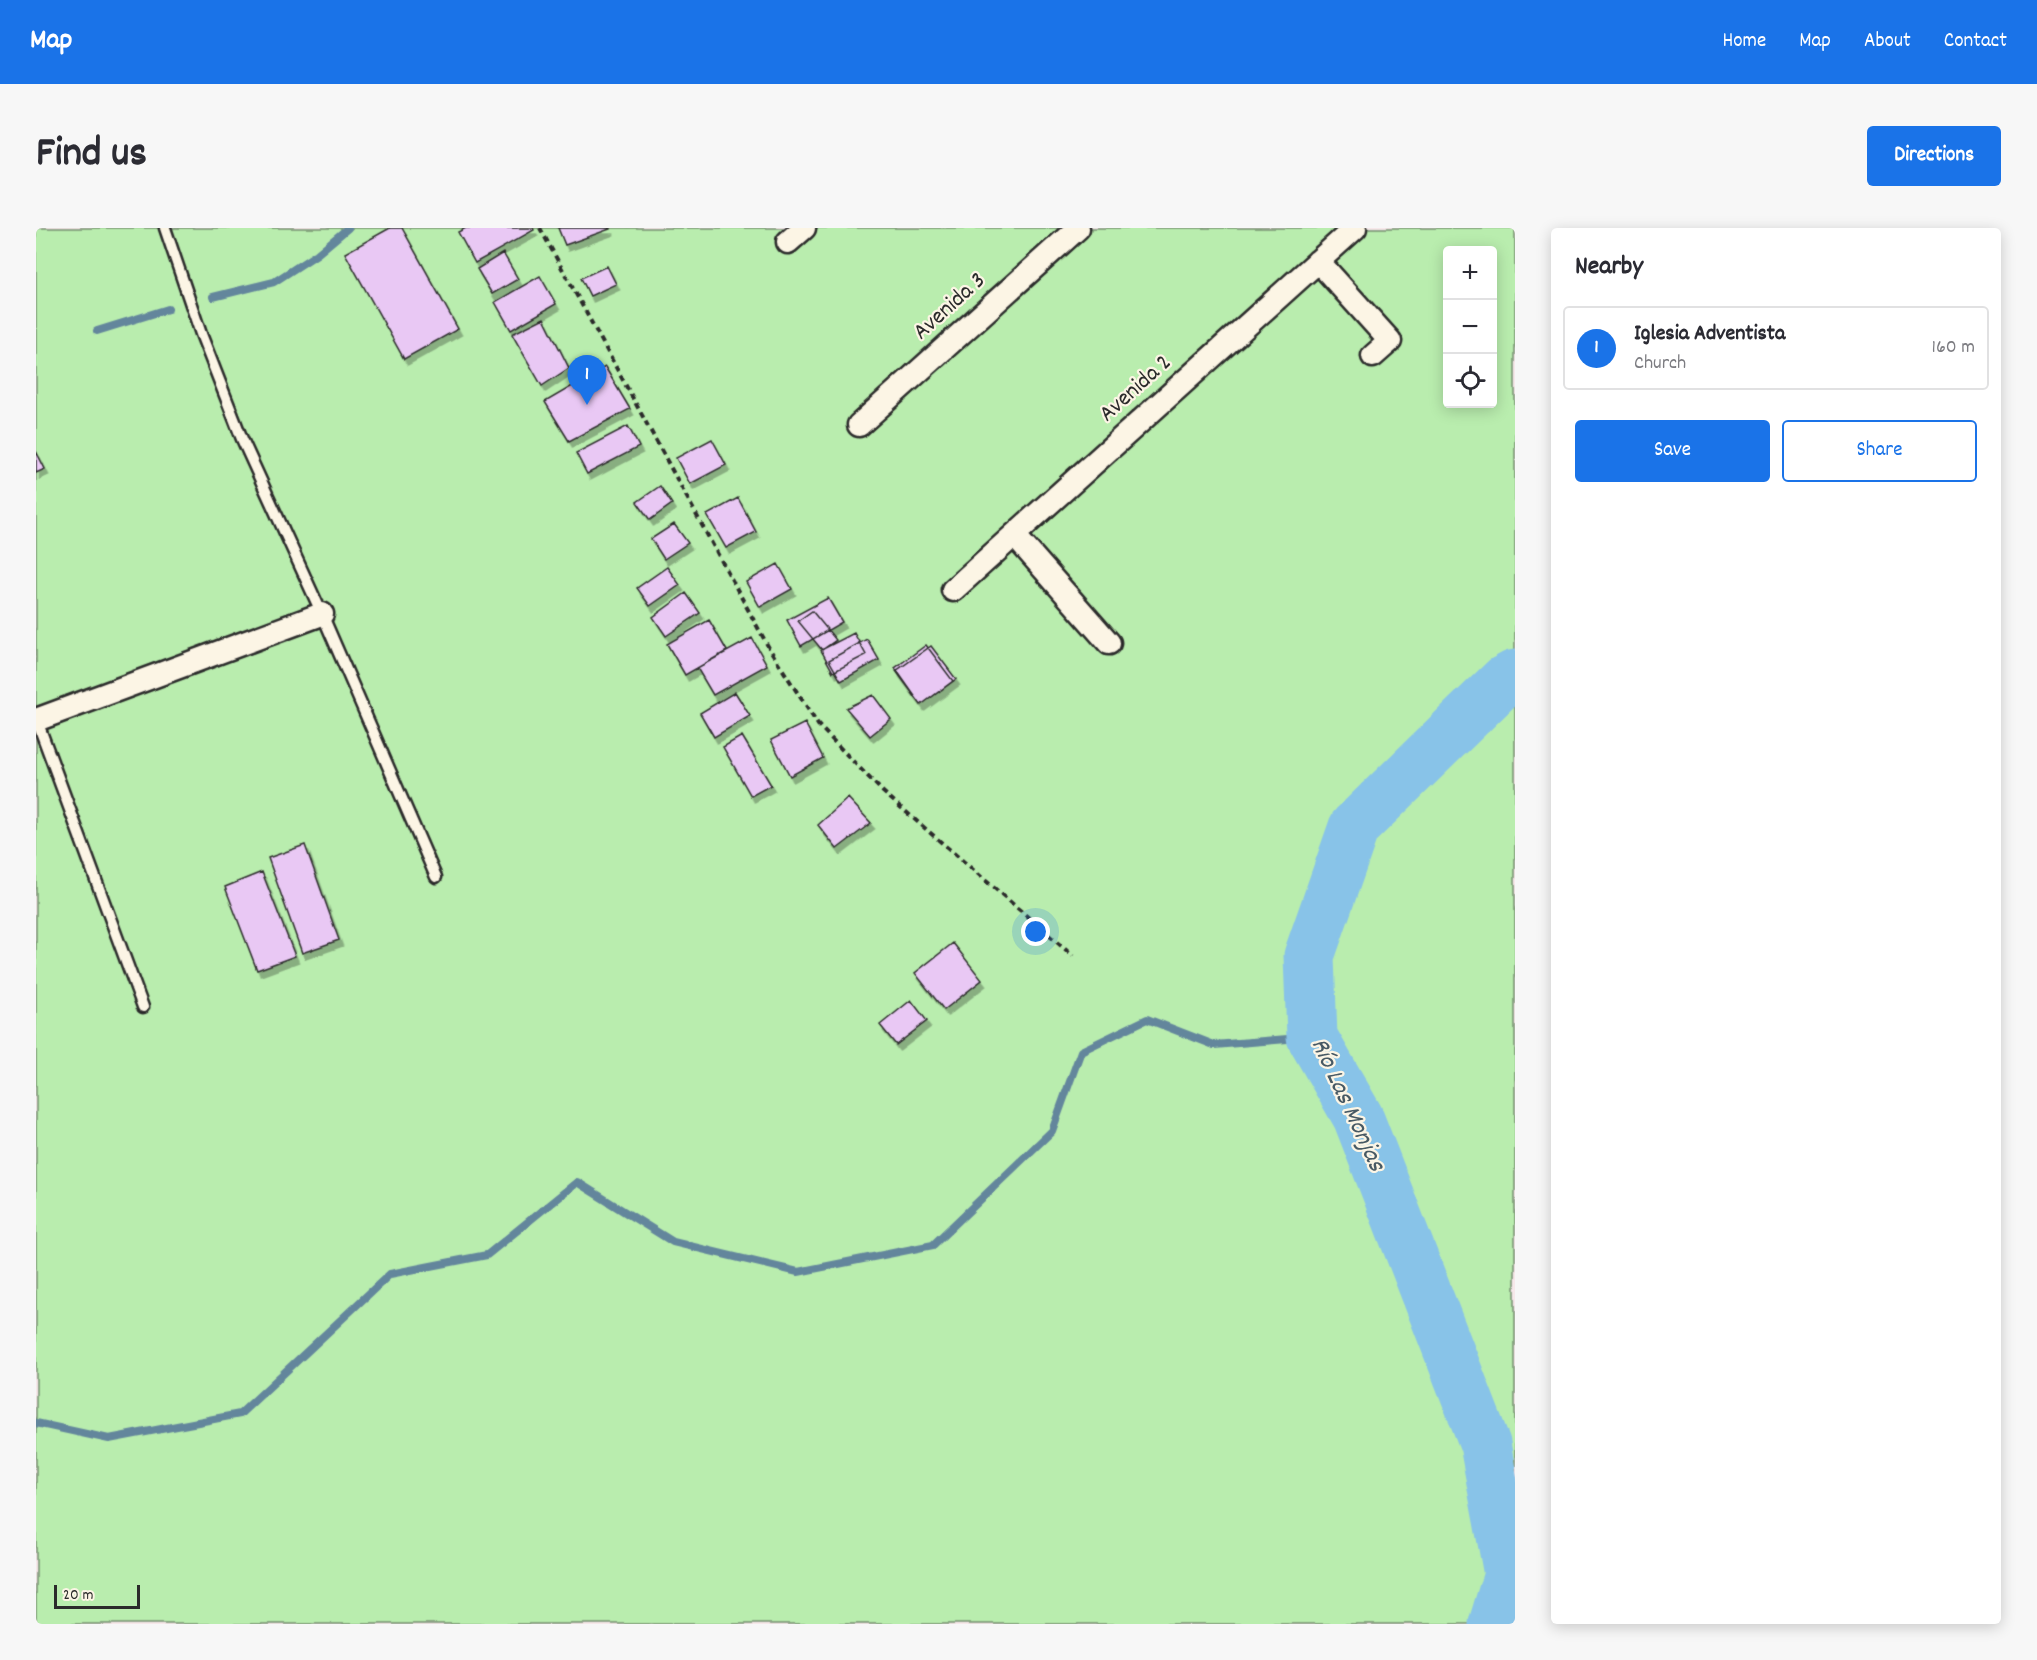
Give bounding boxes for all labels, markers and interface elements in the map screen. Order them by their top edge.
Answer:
text: Map [30,22,72,62]
text: Home [1722,27,1766,57]
text: Map [1799,27,1831,57]
text: About [1864,27,1911,57]
text: Contact [1944,27,2007,57]
text: Find us [36,126,147,186]
button: Directions [1867,126,2001,186]
map controls [1443,246,1497,408]
button: + [1443,246,1497,300]
text: Nearby [1575,249,1643,286]
street label: Avenida 3 [906,265,994,349]
button: − [1443,300,1497,354]
text: Iglesia Adventista [1634,319,1785,350]
text: 1 [1594,334,1599,362]
text: 160 m [1932,334,1975,362]
street label: Avenida 2 [1092,347,1180,431]
text: Church [1634,350,1686,378]
button: locate [1443,354,1497,408]
pin: 1 [568,356,606,405]
button: Save [1575,420,1770,482]
button: Share [1782,420,1977,482]
your location [1021,917,1050,946]
water label: Río Las Monjas [1300,1032,1395,1179]
scale bar [54,1582,140,1610]
text: 20 m [63,1584,93,1607]

